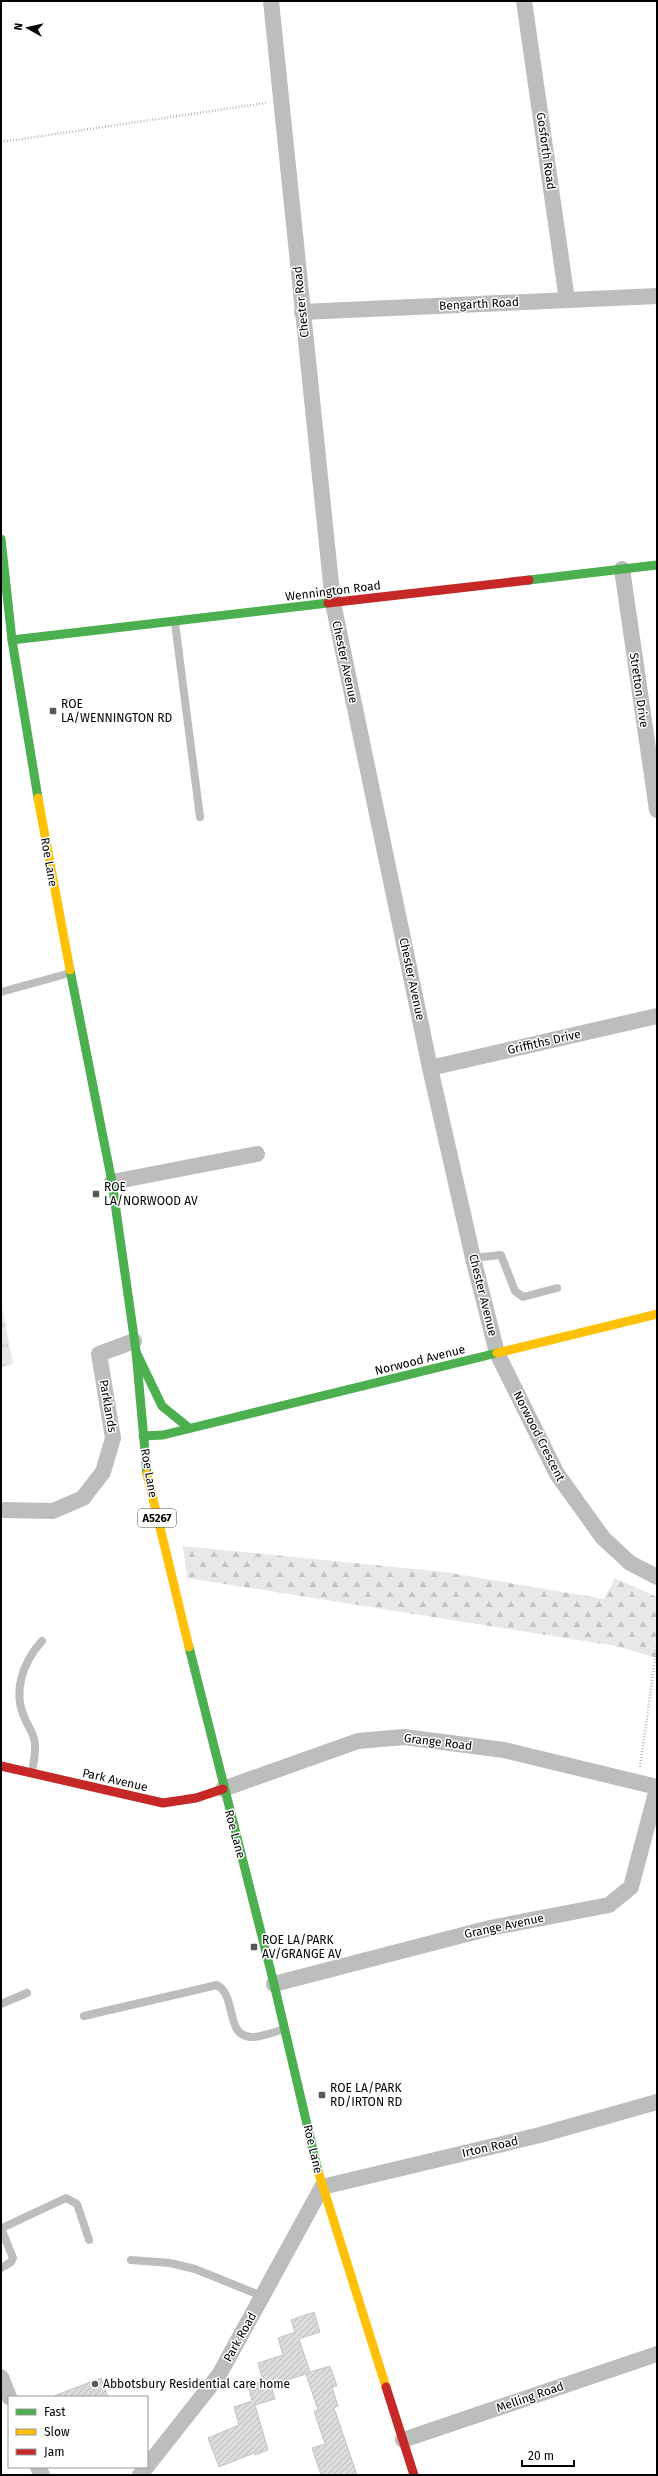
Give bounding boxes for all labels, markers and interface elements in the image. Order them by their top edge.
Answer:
north arrow [8,8,48,48]
text: N [12,22,26,31]
street label: Gosforth Road [534,111,558,191]
street label: Chester Road [290,265,312,339]
street label: Bengarth Road [439,295,519,313]
street label: Wennington Road [284,578,382,604]
street label: Chester Avenue [329,619,361,705]
street label: Stretton Drive [627,652,651,728]
place label: ROE LA/WENNINGTON RD [61,697,173,725]
marker: ROE LA/WENNINGTON RD [48,706,58,716]
street label: Roe Lane [38,836,60,888]
street label: Chester Avenue [396,936,428,1022]
street label: Griffiths Drive [506,1027,582,1057]
place label: ROE LA/NORWOOD AV [104,1180,198,1208]
marker: ROE LA/NORWOOD AV [91,1189,101,1199]
street label: Chester Avenue [466,1253,500,1337]
street label: Norwood Avenue [373,1342,467,1378]
street label: Parklands [96,1378,120,1434]
street label: Norwood Crescent [510,1389,568,1484]
street label: Roe Lane [138,1447,160,1499]
road number: A5267 [138,1509,176,1527]
street label: Grange Road [403,1731,473,1753]
street label: Park Avenue [81,1766,149,1794]
street label: Roe Lane [222,1808,248,1860]
street label: Grange Avenue [463,1911,545,1941]
place label: ROE LA/PARK AV/GRANGE AV [262,1933,342,1961]
marker: ROE LA/PARK AV/GRANGE AV [249,1942,259,1952]
place label: ROE LA/PARK RD/IRTON RD [330,2081,403,2109]
marker: ROE LA/PARK RD/IRTON RD [317,2090,327,2100]
street label: Roe Lane [301,2123,325,2175]
street label: Irton Road [461,2134,519,2160]
street label: Park Road [221,2310,259,2364]
place label: Abbotsbury Residential care home [103,2377,290,2391]
marker: Abbotsbury Residential care home [90,2379,100,2389]
street label: Melling Road [494,2379,566,2415]
legend [8,2396,148,2468]
text: Fast [44,2405,66,2419]
text: Slow [44,2425,70,2439]
scale bar [522,2442,574,2468]
text: Jam [44,2445,64,2459]
text: 20 m [528,2449,554,2463]

